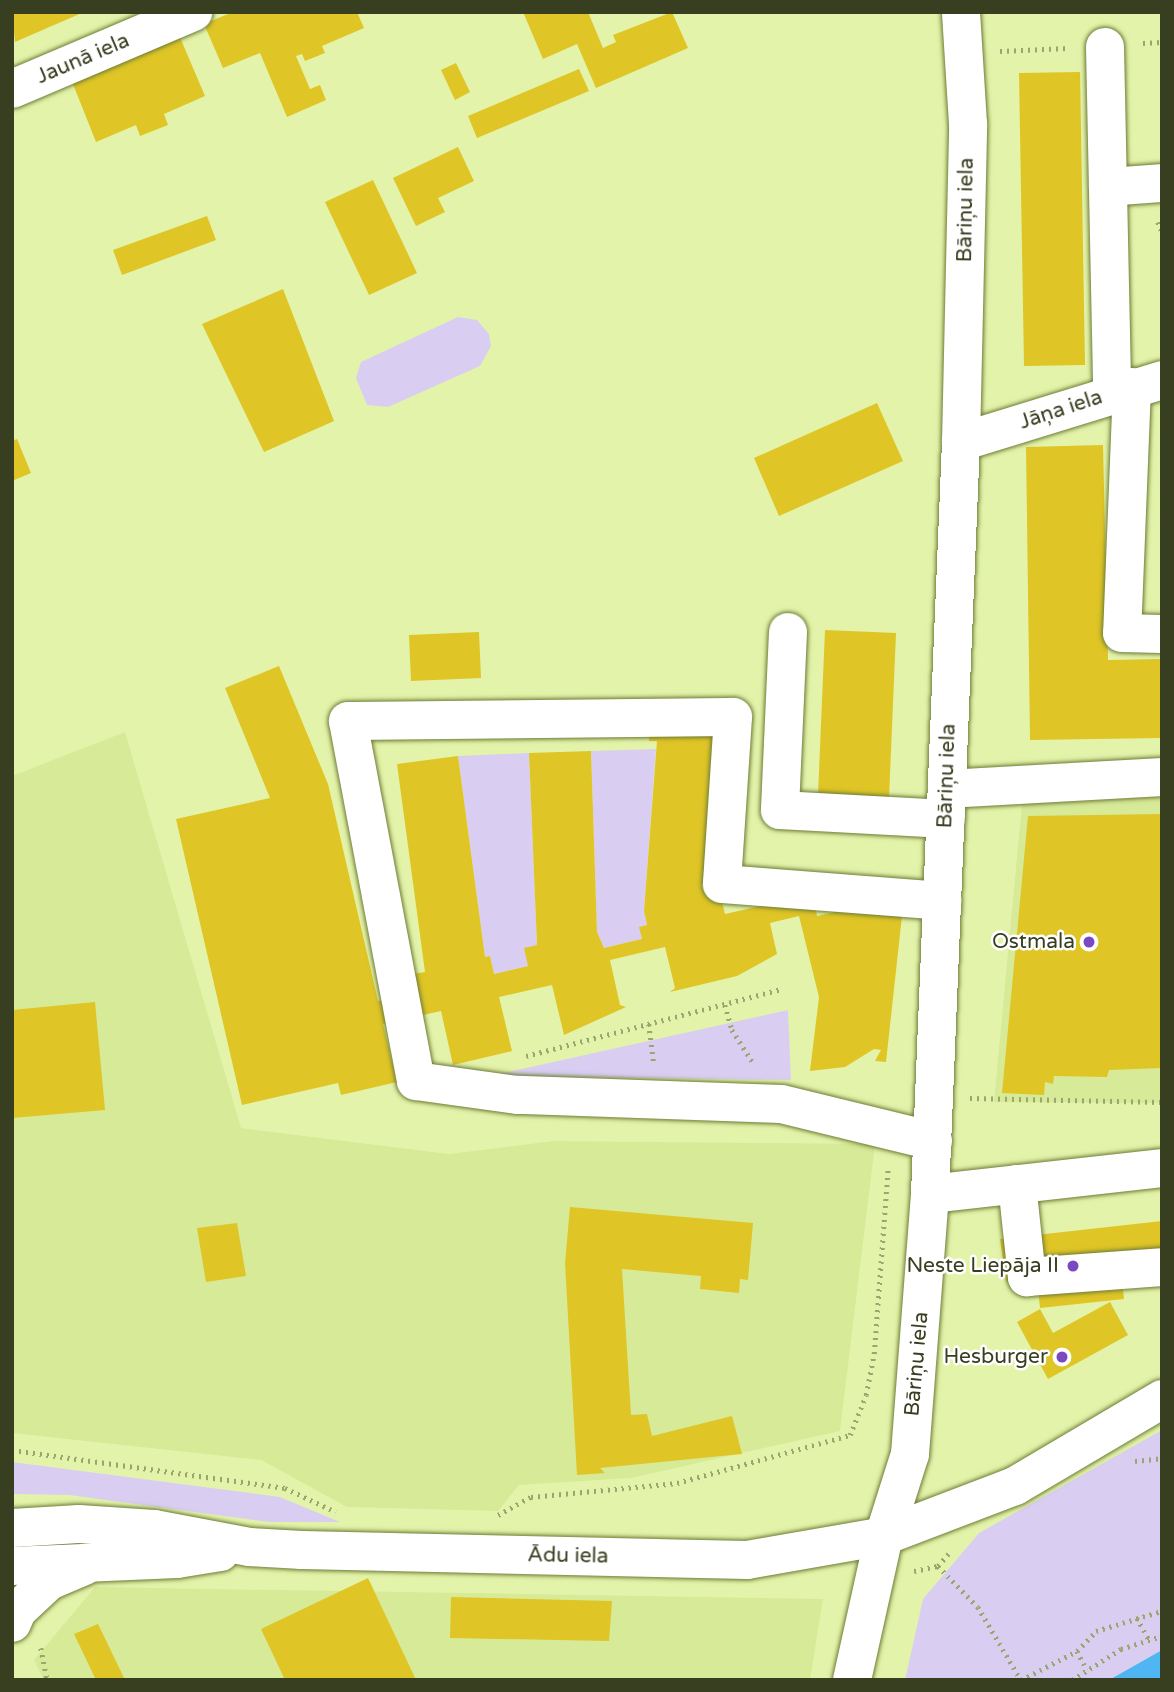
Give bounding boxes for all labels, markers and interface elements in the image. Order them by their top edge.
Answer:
street label: Jaunā iela [33,28,133,90]
street label: Bāriņu iela [952,157,980,263]
street label: Jāņa iela [1016,385,1106,435]
street label: Bāriņu iela [933,723,961,829]
place label: Ostmala [992,929,1075,955]
marker: Ostmala [1081,934,1097,950]
place label: Neste Liepāja II [906,1253,1059,1279]
marker: Neste Liepāja II [1065,1258,1081,1274]
street label: Bāriņu iela [900,1311,934,1417]
place label: Hesburger [944,1344,1048,1370]
marker: Hesburger [1054,1349,1070,1365]
street label: Ādu iela [527,1543,609,1569]

